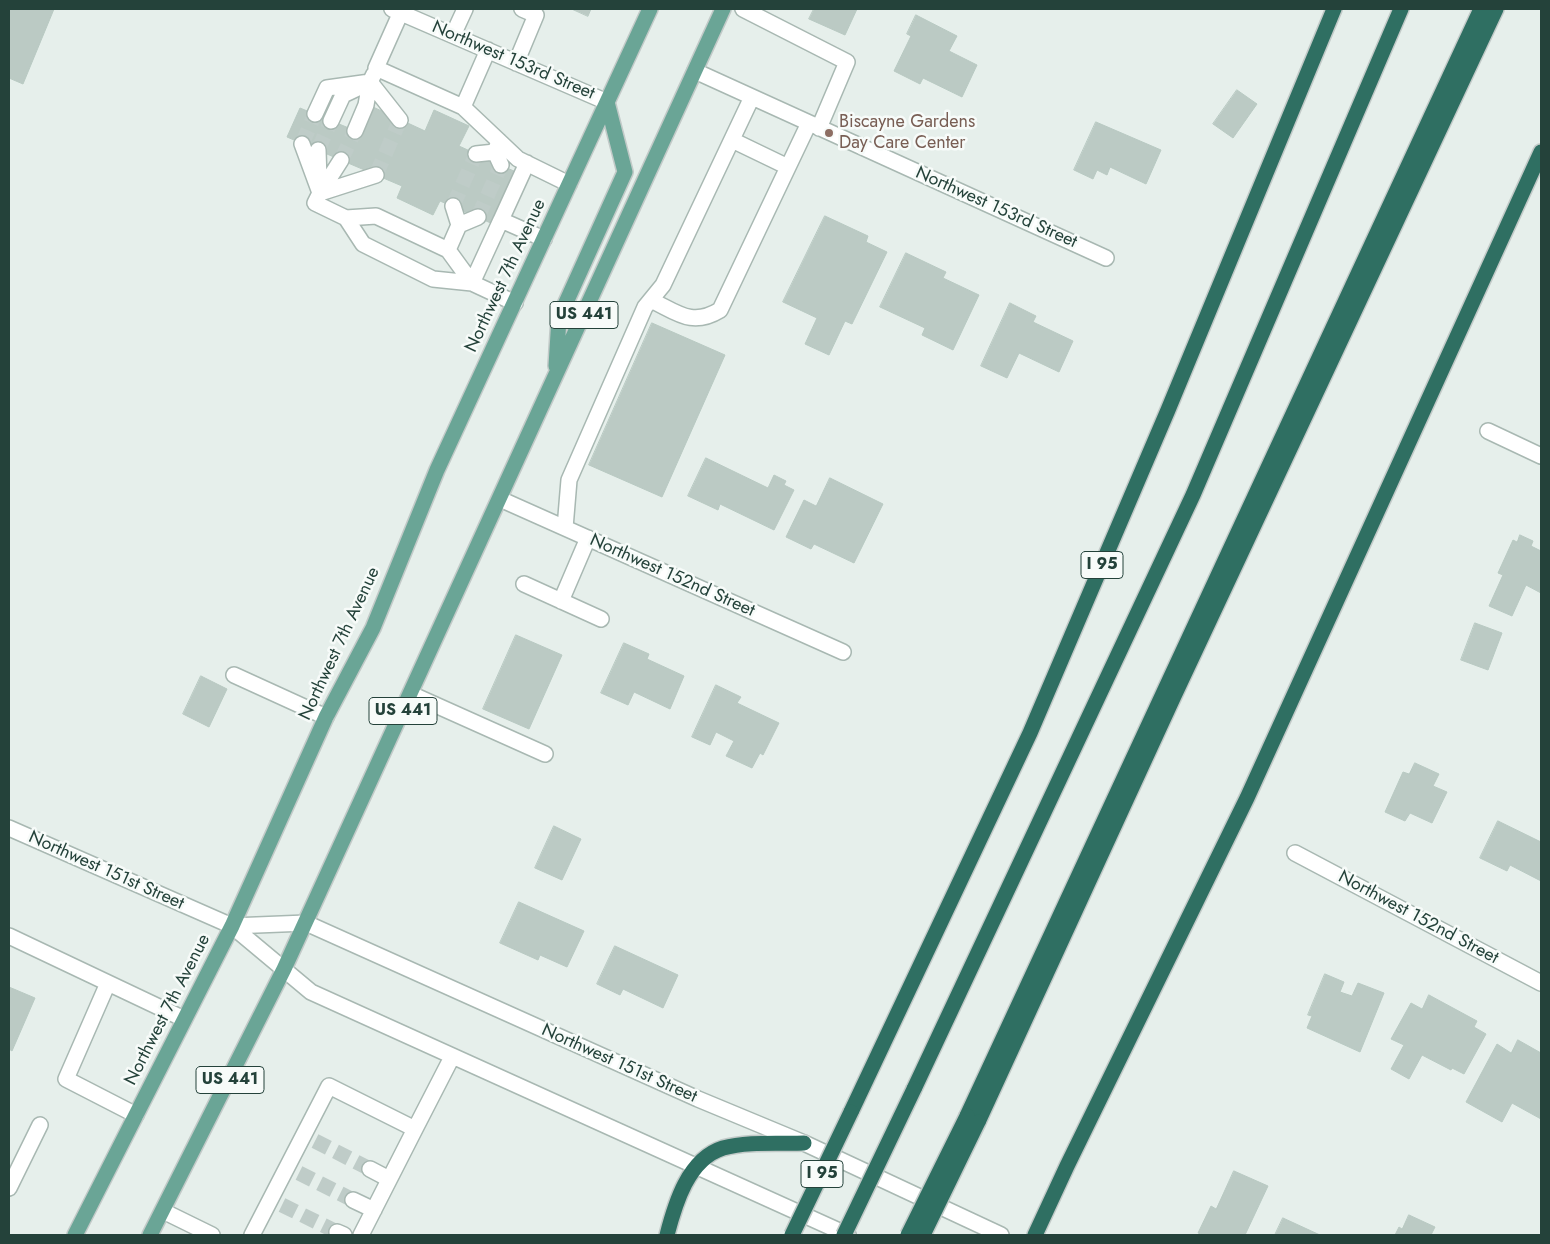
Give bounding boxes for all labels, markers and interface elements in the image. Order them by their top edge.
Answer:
street label: Northwest 153rd Street [428,17,598,105]
place label: Biscayne Gardens Day Care Center [839,112,975,154]
marker: Biscayne Gardens Day Care Center [823,127,835,139]
street label: Northwest 153rd Street [912,163,1080,253]
street label: Northwest 7th Avenue [461,196,551,356]
road number: US 441 [550,302,618,328]
street label: Northwest 152nd Street [586,530,758,622]
road number: I 95 [1081,552,1123,578]
street label: Northwest 7th Avenue [295,564,385,724]
road number: US 441 [369,698,437,724]
street label: Northwest 151st Street [25,827,187,915]
street label: Northwest 152nd Street [1334,867,1502,969]
street label: Northwest 7th Avenue [121,931,215,1089]
street label: Northwest 151st Street [538,1020,700,1108]
road number: US 441 [196,1066,264,1094]
road number: I 95 [801,1160,843,1188]

